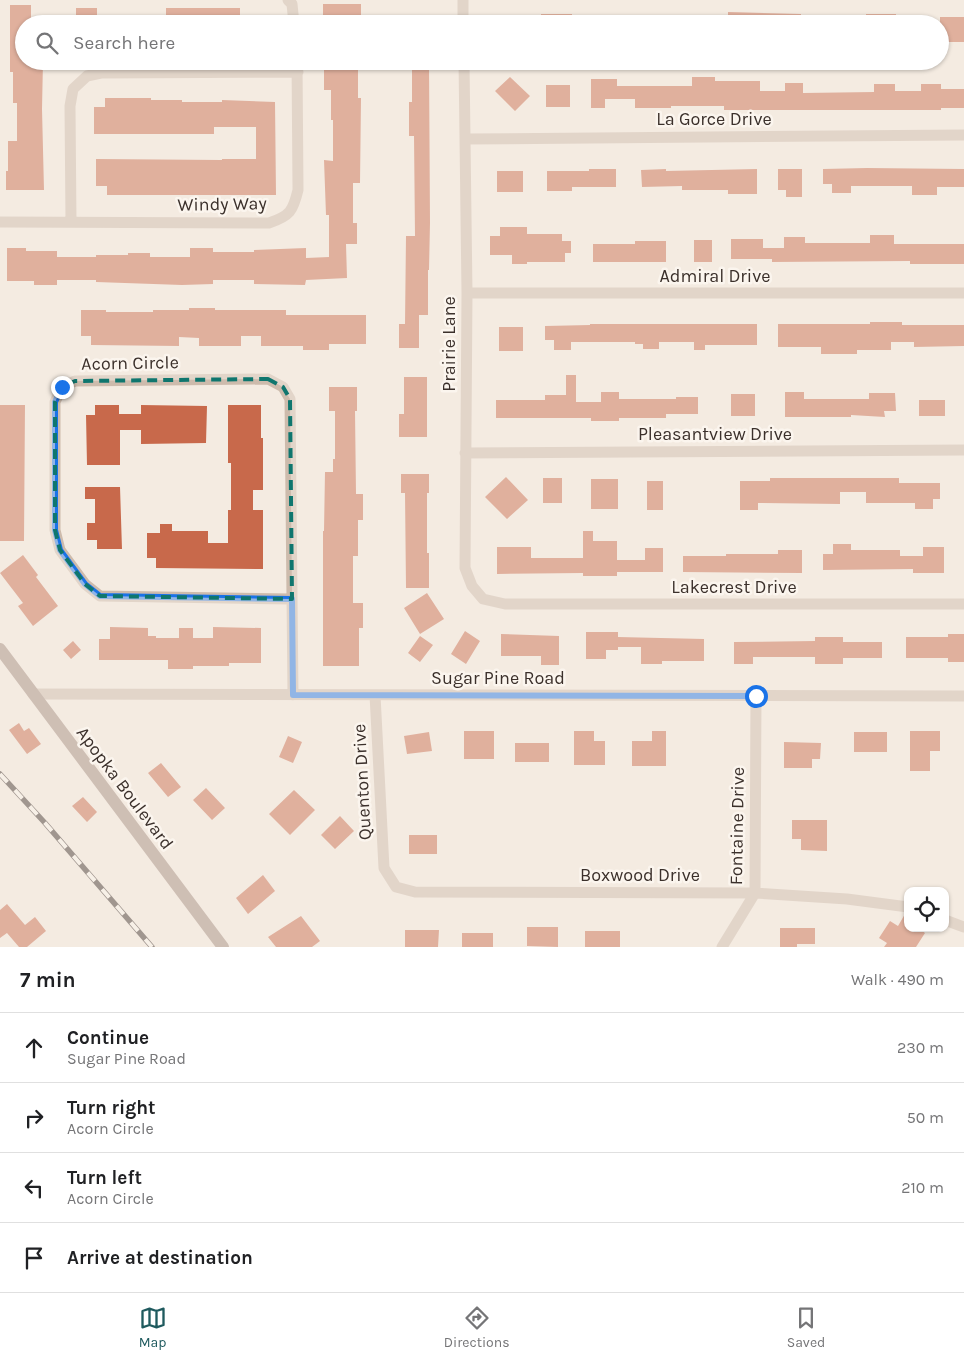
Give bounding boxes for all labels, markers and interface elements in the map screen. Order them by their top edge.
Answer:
search box [15,15,949,70]
icon: search [33,29,61,57]
text: Search here [73,32,175,54]
street label: La Gorce Drive [656,108,772,130]
street label: Windy Way [177,192,268,216]
street label: Admiral Drive [660,265,770,287]
street label: Prairie Lane [438,296,460,392]
street label: Acorn Circle [81,351,179,375]
route end [51,376,74,399]
street label: Pleasantview Drive [638,423,792,445]
street label: Lakecrest Drive [671,576,797,598]
street label: Sugar Pine Road [431,667,565,689]
route start [745,685,768,708]
street label: Apopka Boulevard [72,722,178,854]
street label: Quenton Drive [348,723,376,841]
street label: Fontaine Drive [725,767,749,885]
street label: Boxwood Drive [580,864,700,886]
map controls [904,887,949,932]
button: locate [904,887,949,932]
text: 7 min [20,968,76,992]
text: Walk · 490 m [851,970,944,989]
text: Continue [67,1027,149,1049]
icon: ahead [20,1034,48,1062]
text: 230 m [897,1038,944,1057]
text: Sugar Pine Road [67,1049,186,1068]
text: Turn right [67,1097,156,1119]
icon: right [20,1104,48,1132]
text: 50 m [907,1108,944,1127]
text: Acorn Circle [67,1119,154,1138]
text: Turn left [67,1167,142,1189]
icon: left [20,1174,48,1202]
text: 210 m [901,1178,944,1197]
text: Acorn Circle [67,1189,154,1208]
icon: arrive [20,1244,48,1272]
text: Arrive at destination [67,1247,253,1269]
tab: Map [139,1304,167,1351]
tab: Directions [444,1304,510,1351]
tab: Saved [787,1304,825,1351]

